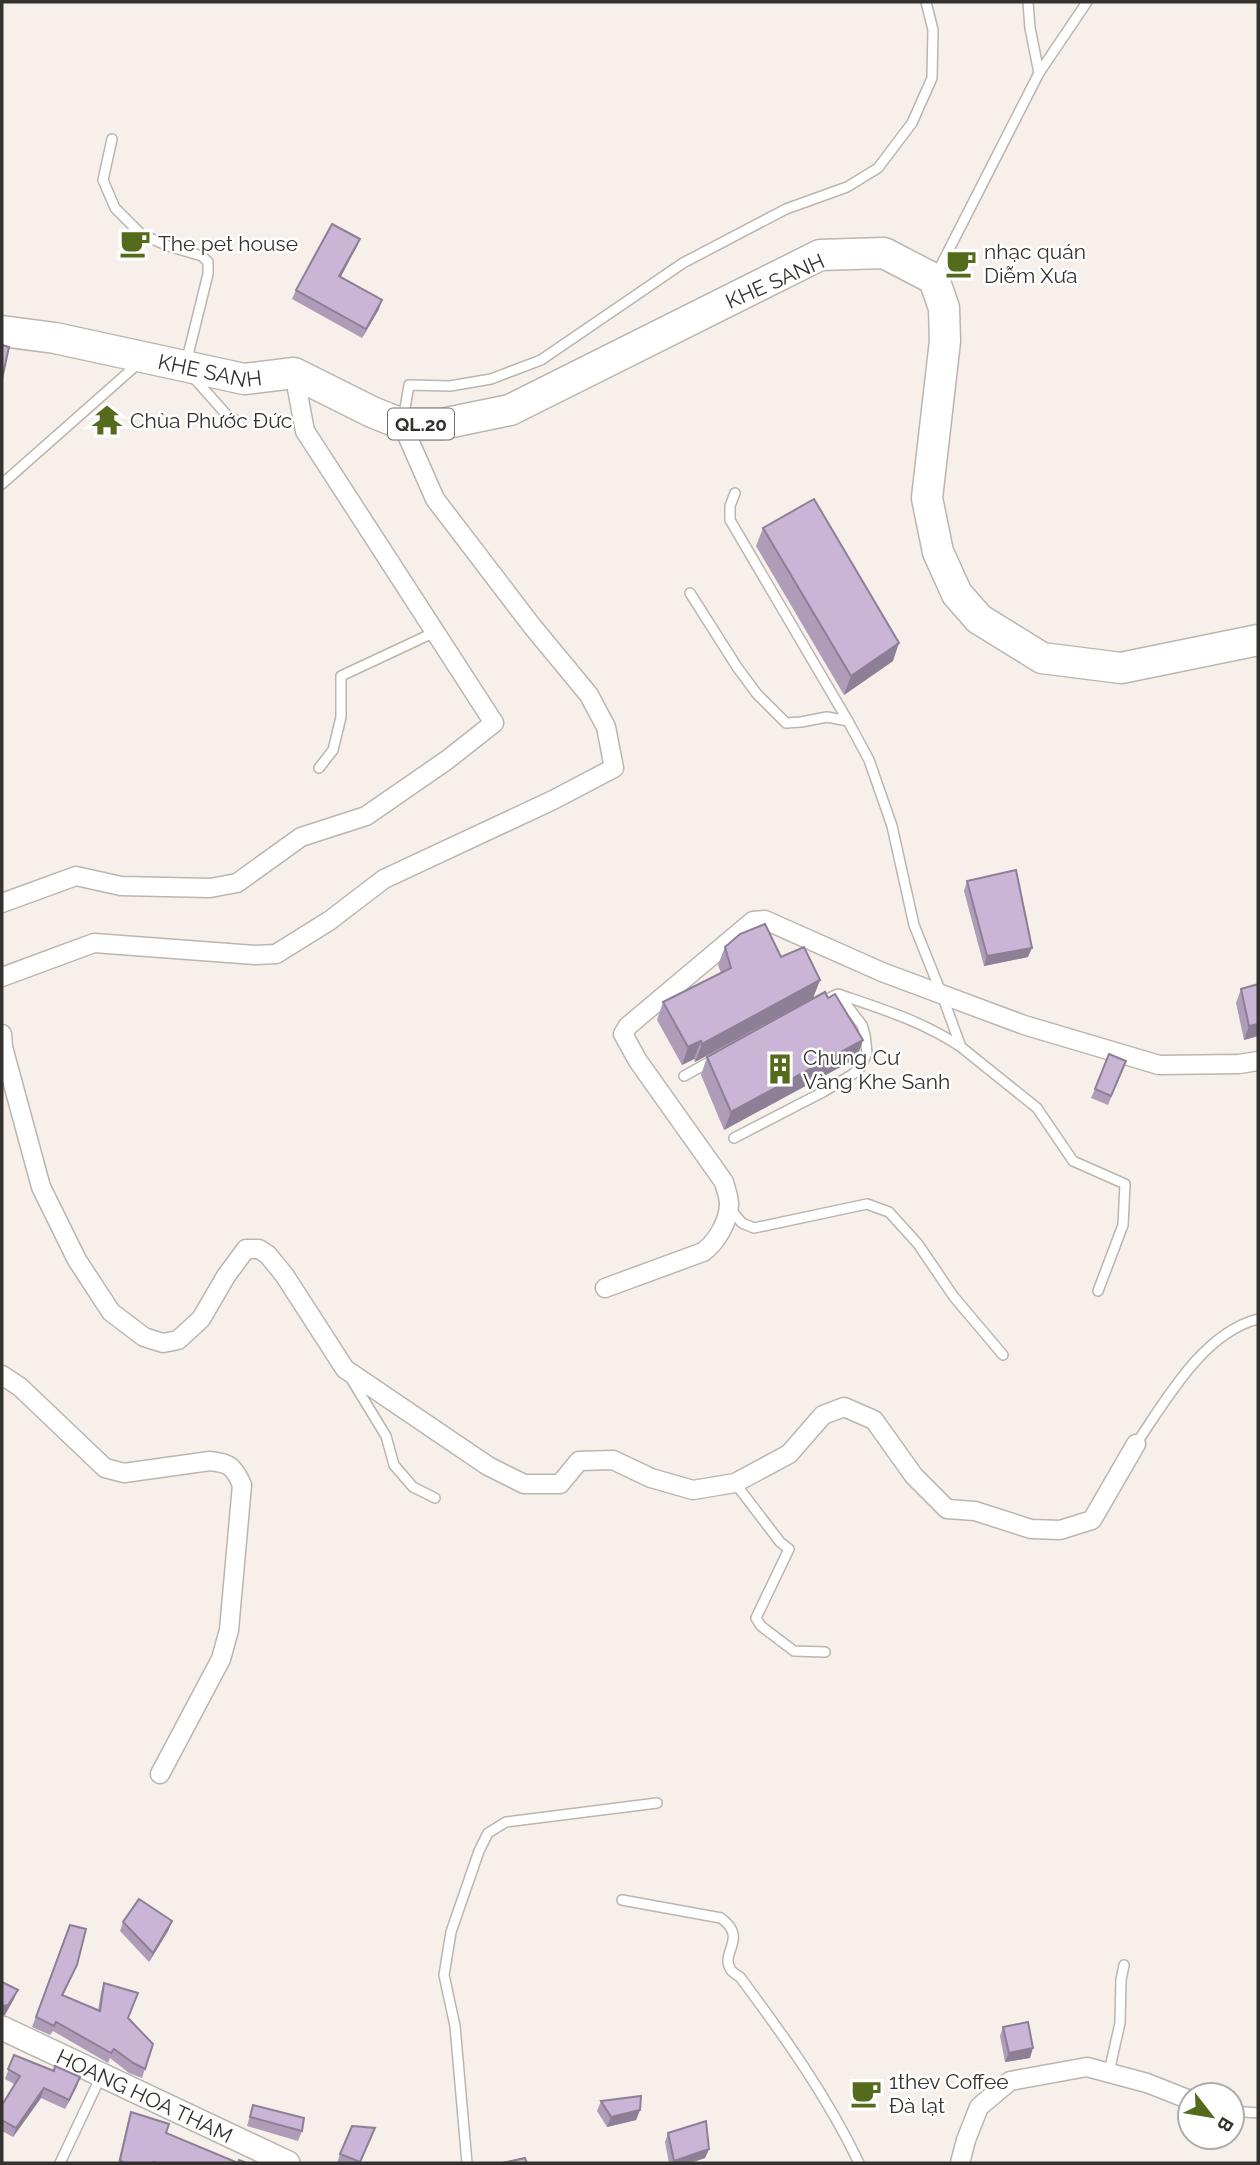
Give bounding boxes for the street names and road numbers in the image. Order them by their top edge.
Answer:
street label: KHE SANH [722,248,828,314]
street label: KHE SANH [156,348,263,392]
road number: QL.20 [388,408,454,440]
street label: HOANG HOA THAM [53,2043,237,2148]

